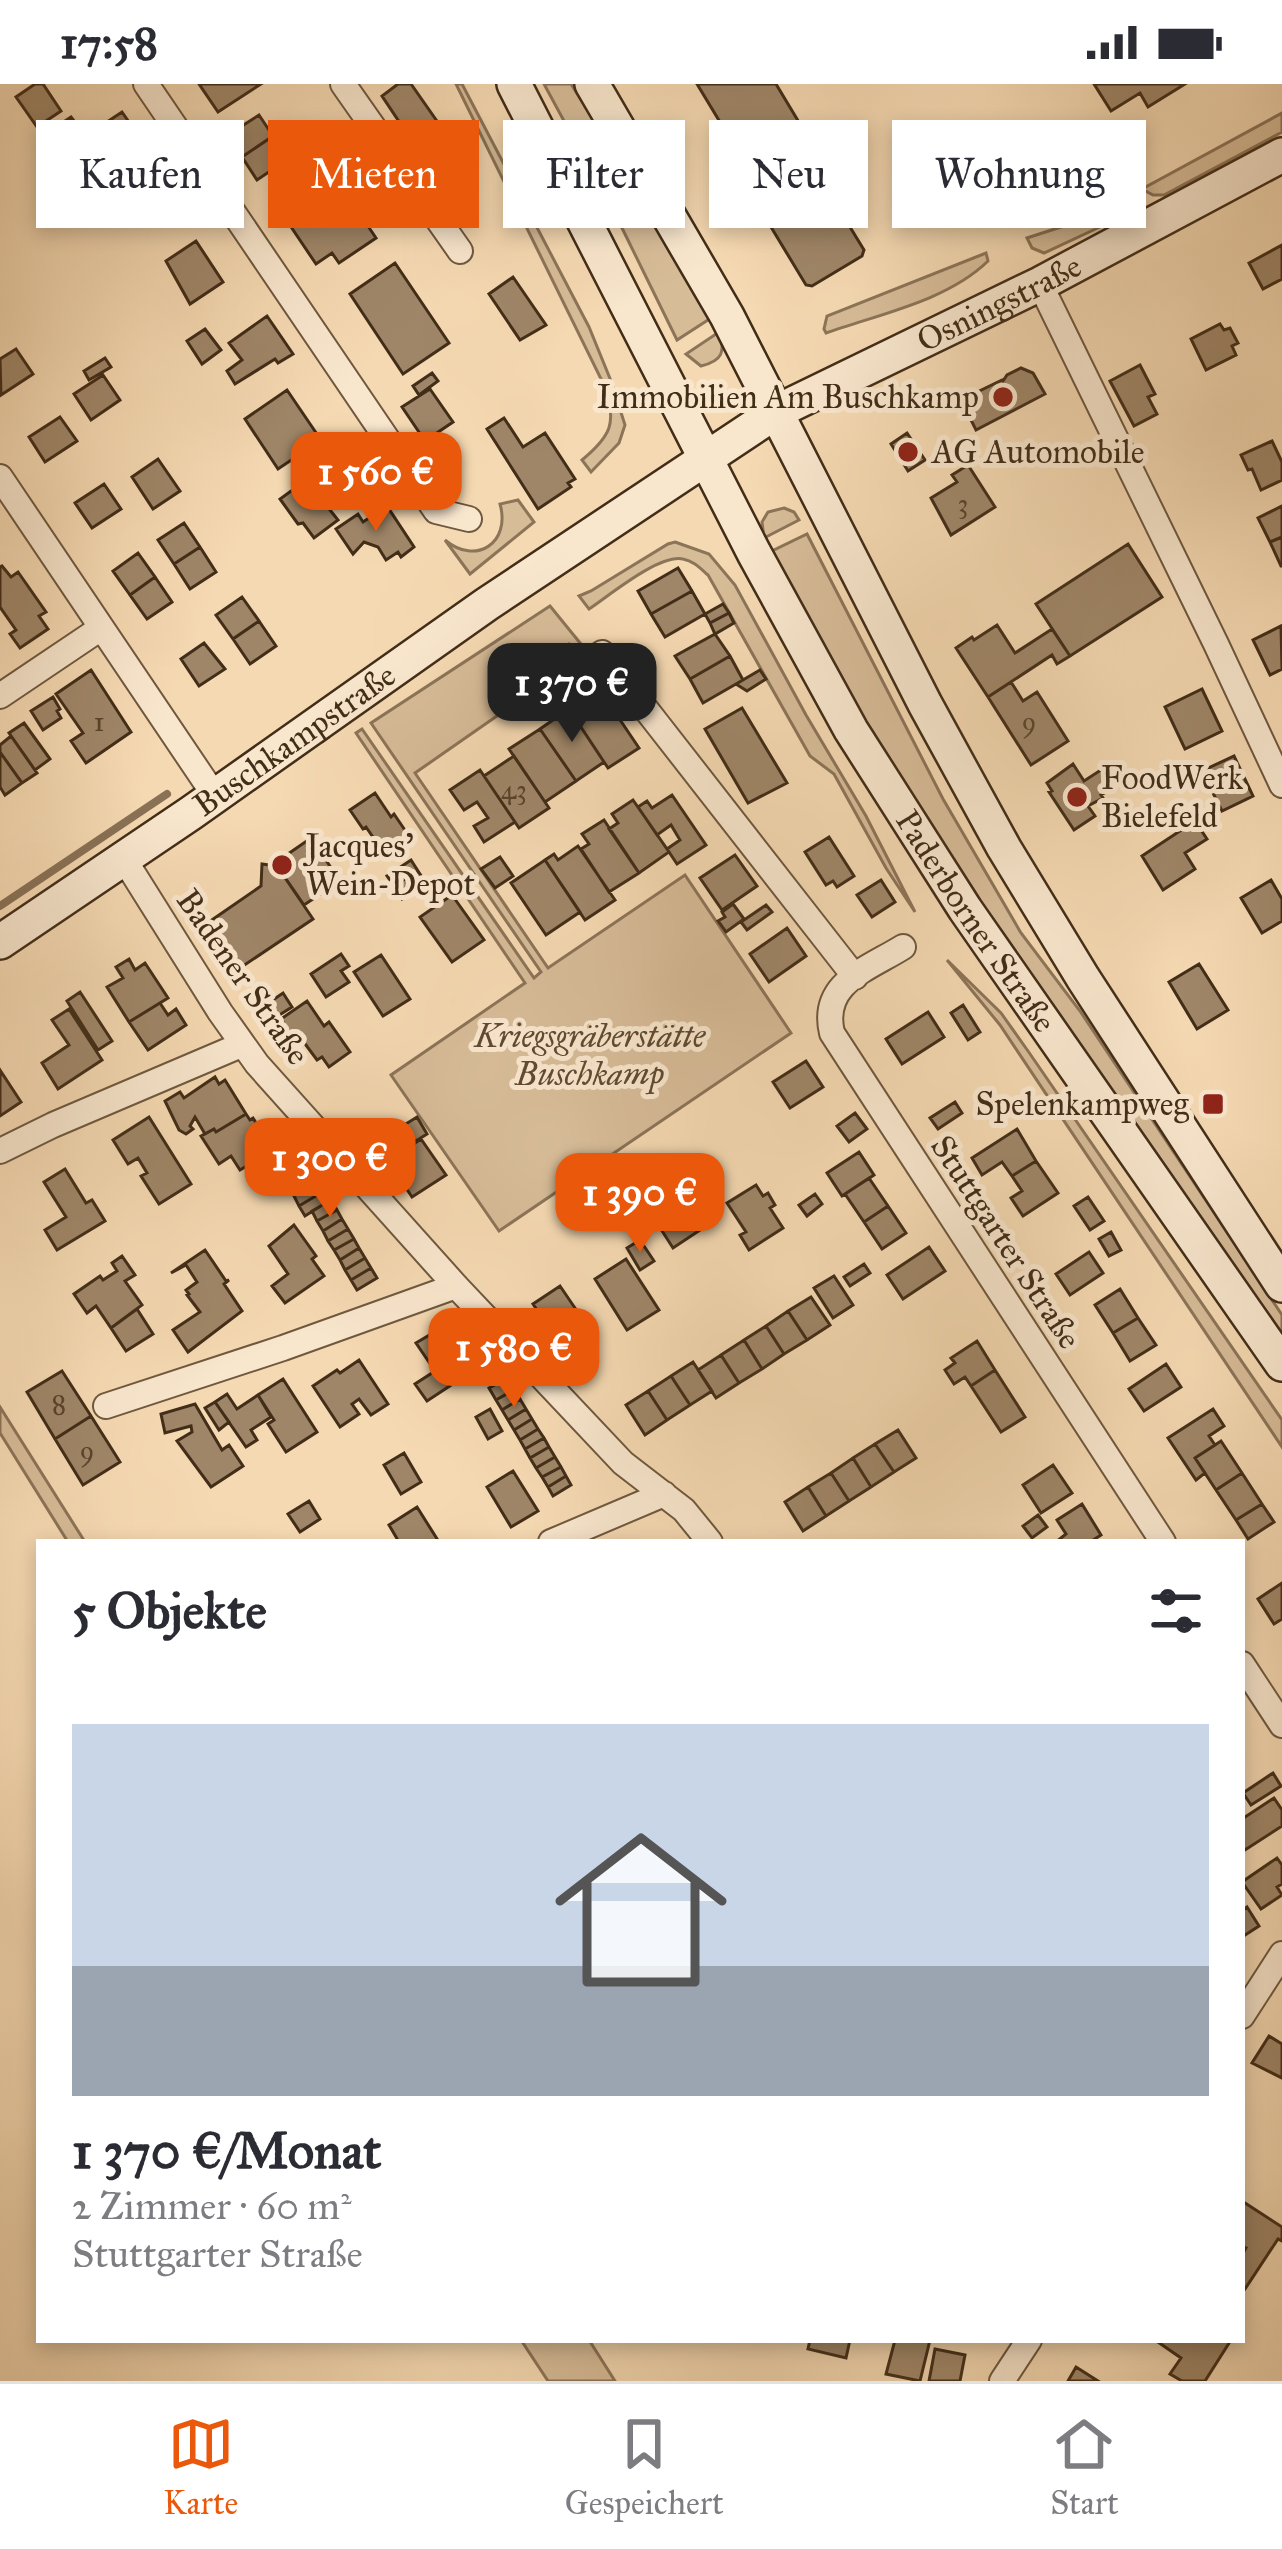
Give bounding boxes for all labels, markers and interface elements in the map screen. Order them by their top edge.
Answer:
text: 17:58 [60,15,158,70]
chip: Kaufen [36,120,244,228]
chip: Mieten [268,120,479,228]
chip: Filter [503,120,685,228]
chip: Neu [709,120,868,228]
chip: Wohnung [892,120,1146,228]
street label: Osningstraße [910,246,1088,361]
place label: Immobilien Am Buschkamp [597,377,979,417]
marker: Immobilien Am Buschkamp [990,384,1016,410]
pin: 1 560 € [265,432,487,534]
place label: AG Automobile [930,432,1145,472]
marker: AG Automobile [895,439,921,465]
text: 1 560 € [318,447,434,495]
house number: 3 [958,487,968,520]
pin: 1 370 € [461,643,683,745]
street label: Buschkampstraße [186,655,403,825]
text: 1 370 € [515,658,629,706]
house number: 1 [94,705,104,738]
house number: 9 [1022,705,1036,739]
place label: FoodWerk Bielefeld [1101,758,1244,836]
house number: 43 [501,773,527,806]
marker: FoodWerk Bielefeld [1064,784,1090,810]
street label: Paderborner Straße [887,803,1065,1040]
place label: Jacques' Wein-Depot [303,826,475,904]
marker: Jacques' Wein-Depot [269,852,295,878]
street label: Badener Straße [168,882,318,1072]
park label: Kriegsgräberstätte Buschkamp [473,1016,706,1095]
place label: Spelenkampweg [975,1084,1190,1124]
marker: Spelenkampweg [1200,1091,1226,1117]
pin: 1 300 € [219,1118,441,1220]
street label: Stuttgarter Straße [922,1128,1090,1356]
text: 1 300 € [272,1133,388,1181]
pin: 1 390 € [529,1153,751,1255]
text: 1 390 € [582,1168,698,1216]
pin: 1 580 € [403,1308,625,1410]
text: 1 580 € [455,1323,573,1371]
house number: 8 [52,1388,66,1421]
house number: 9 [80,1434,94,1468]
icon: filters [1143,1578,1209,1644]
text: 5 Objekte [72,1580,267,1642]
icon: home [533,1802,749,2018]
text: 1 370 €/Monat [72,2120,381,2182]
text: 2 Zimmer · 60 m² [72,2182,351,2230]
text: Stuttgarter Straße [72,2230,363,2278]
tab: Karte [163,2411,238,2523]
tab: Gespeichert [565,2411,724,2523]
tab: Start [1050,2411,1119,2523]

